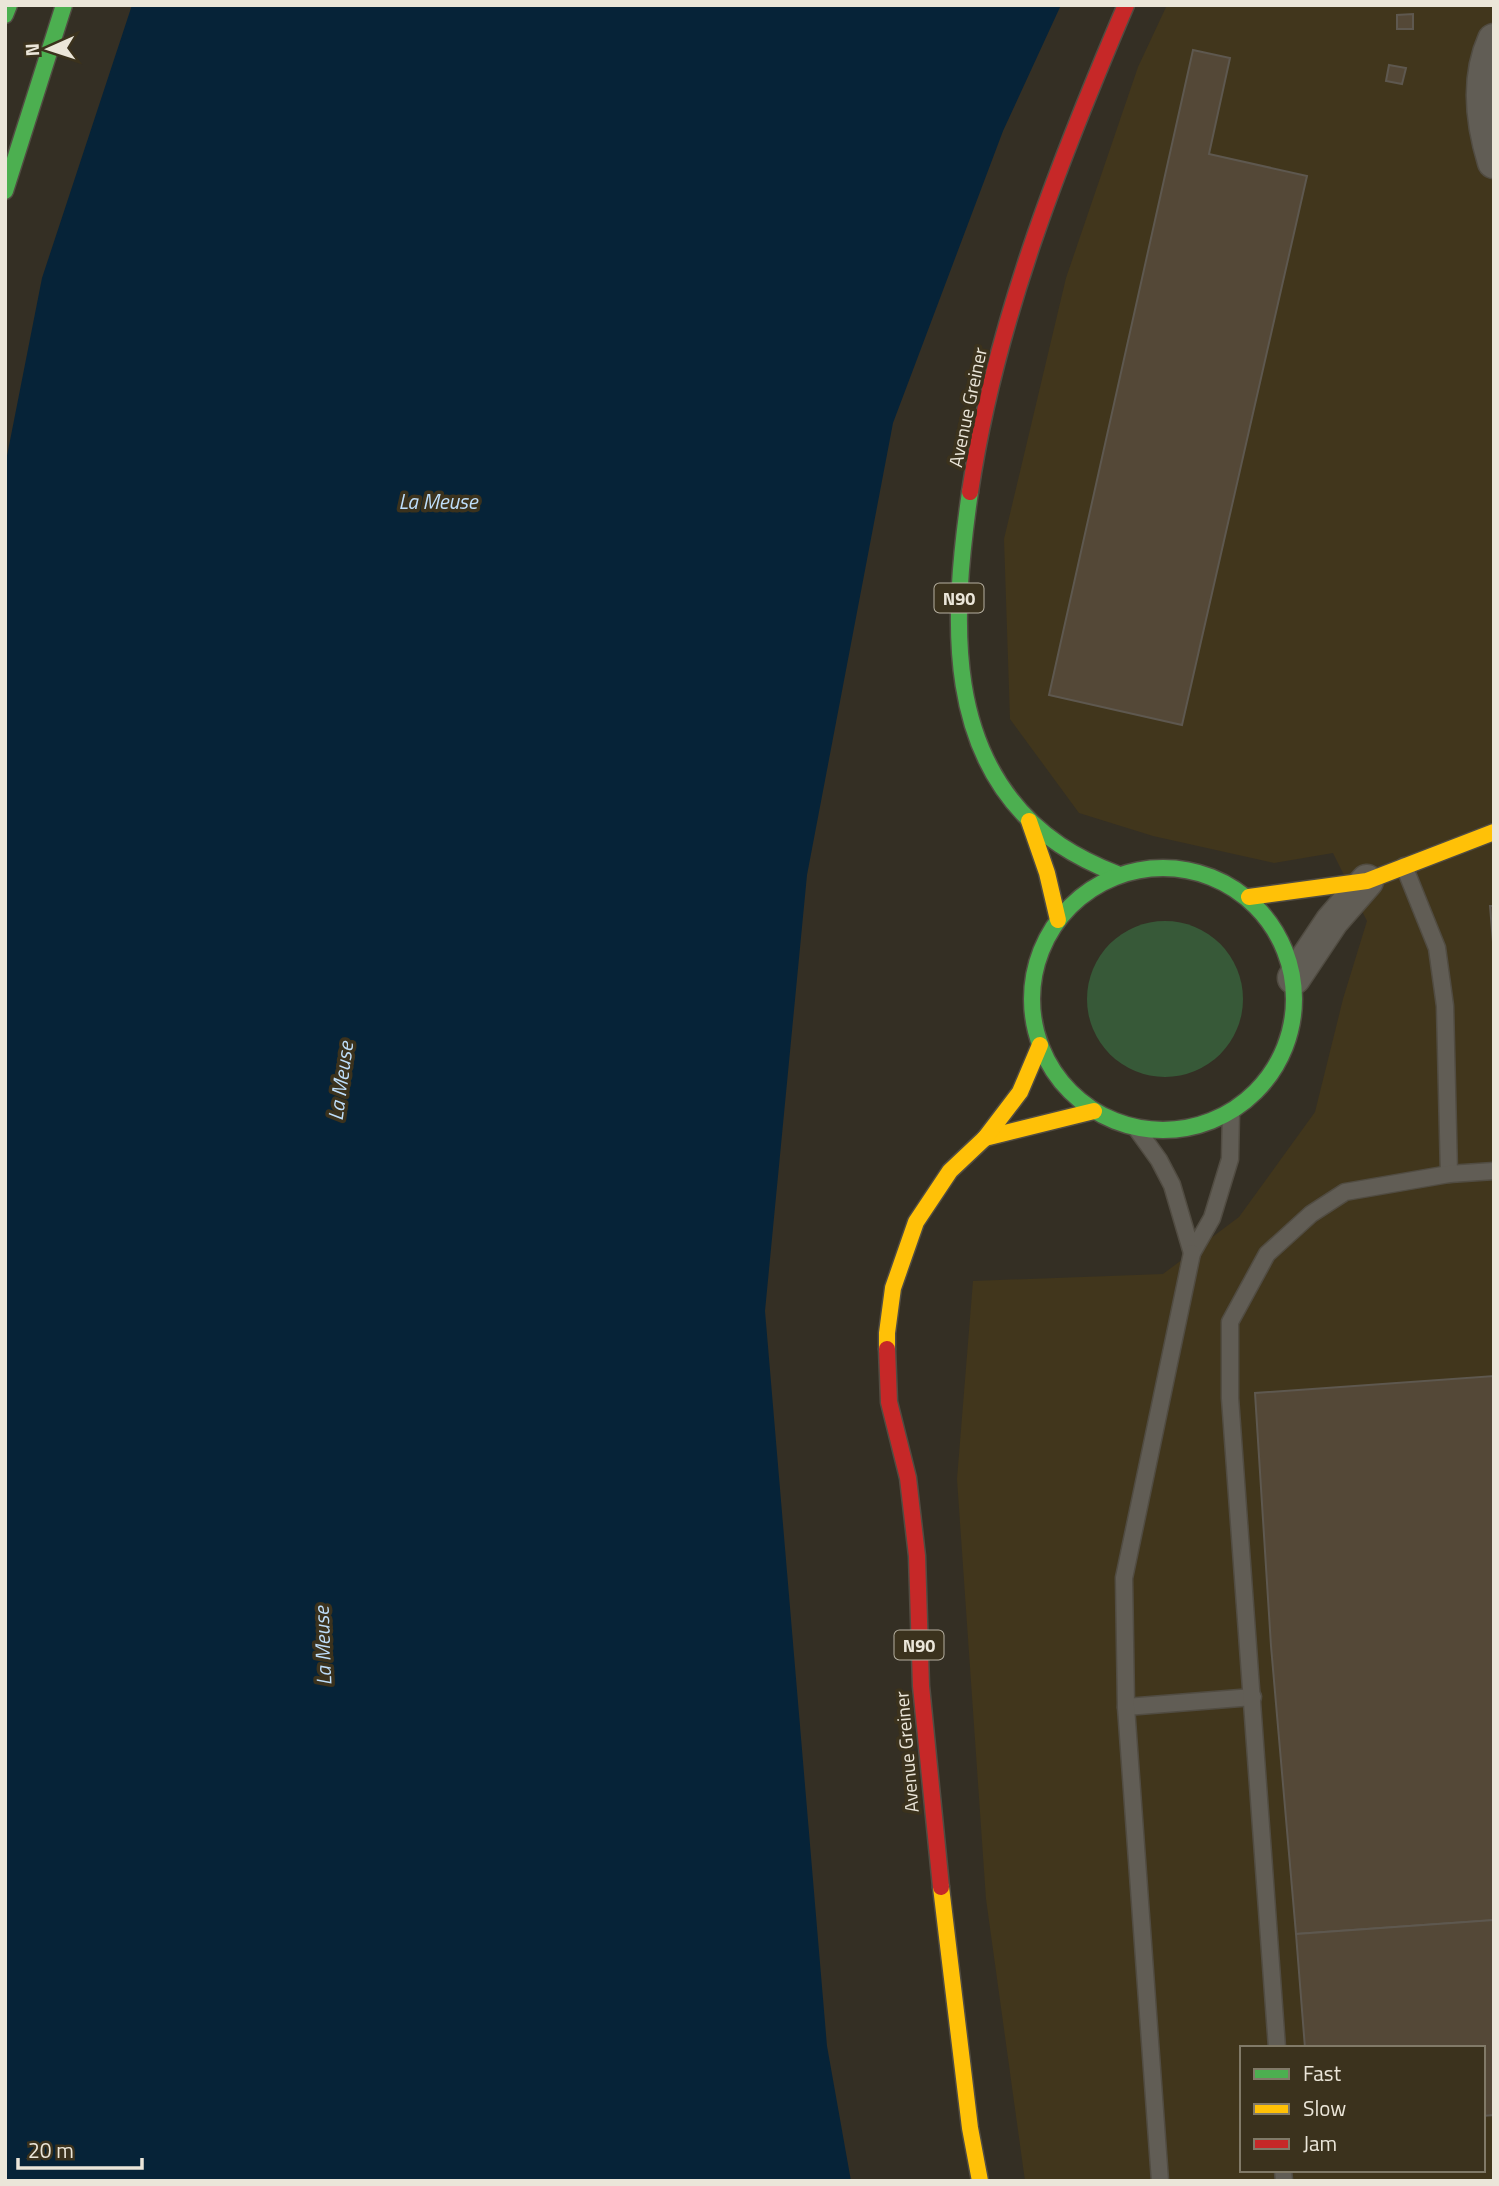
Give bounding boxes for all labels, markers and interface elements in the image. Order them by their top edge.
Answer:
north arrow [14,14,84,84]
text: N [17,43,46,57]
street label: Avenue Greiner [940,344,994,470]
water label: La Meuse [398,485,479,517]
road number: N90 [934,584,984,612]
water label: La Meuse [319,1038,362,1122]
water label: La Meuse [305,1605,339,1686]
road number: N90 [894,1630,944,1660]
street label: Avenue Greiner [886,1690,926,1814]
legend [1240,2046,1485,2172]
text: Fast [1303,2057,1342,2089]
text: Slow [1303,2092,1346,2124]
scale bar [18,2126,142,2170]
text: Jam [1303,2127,1337,2159]
text: 20 m [28,2134,74,2166]

